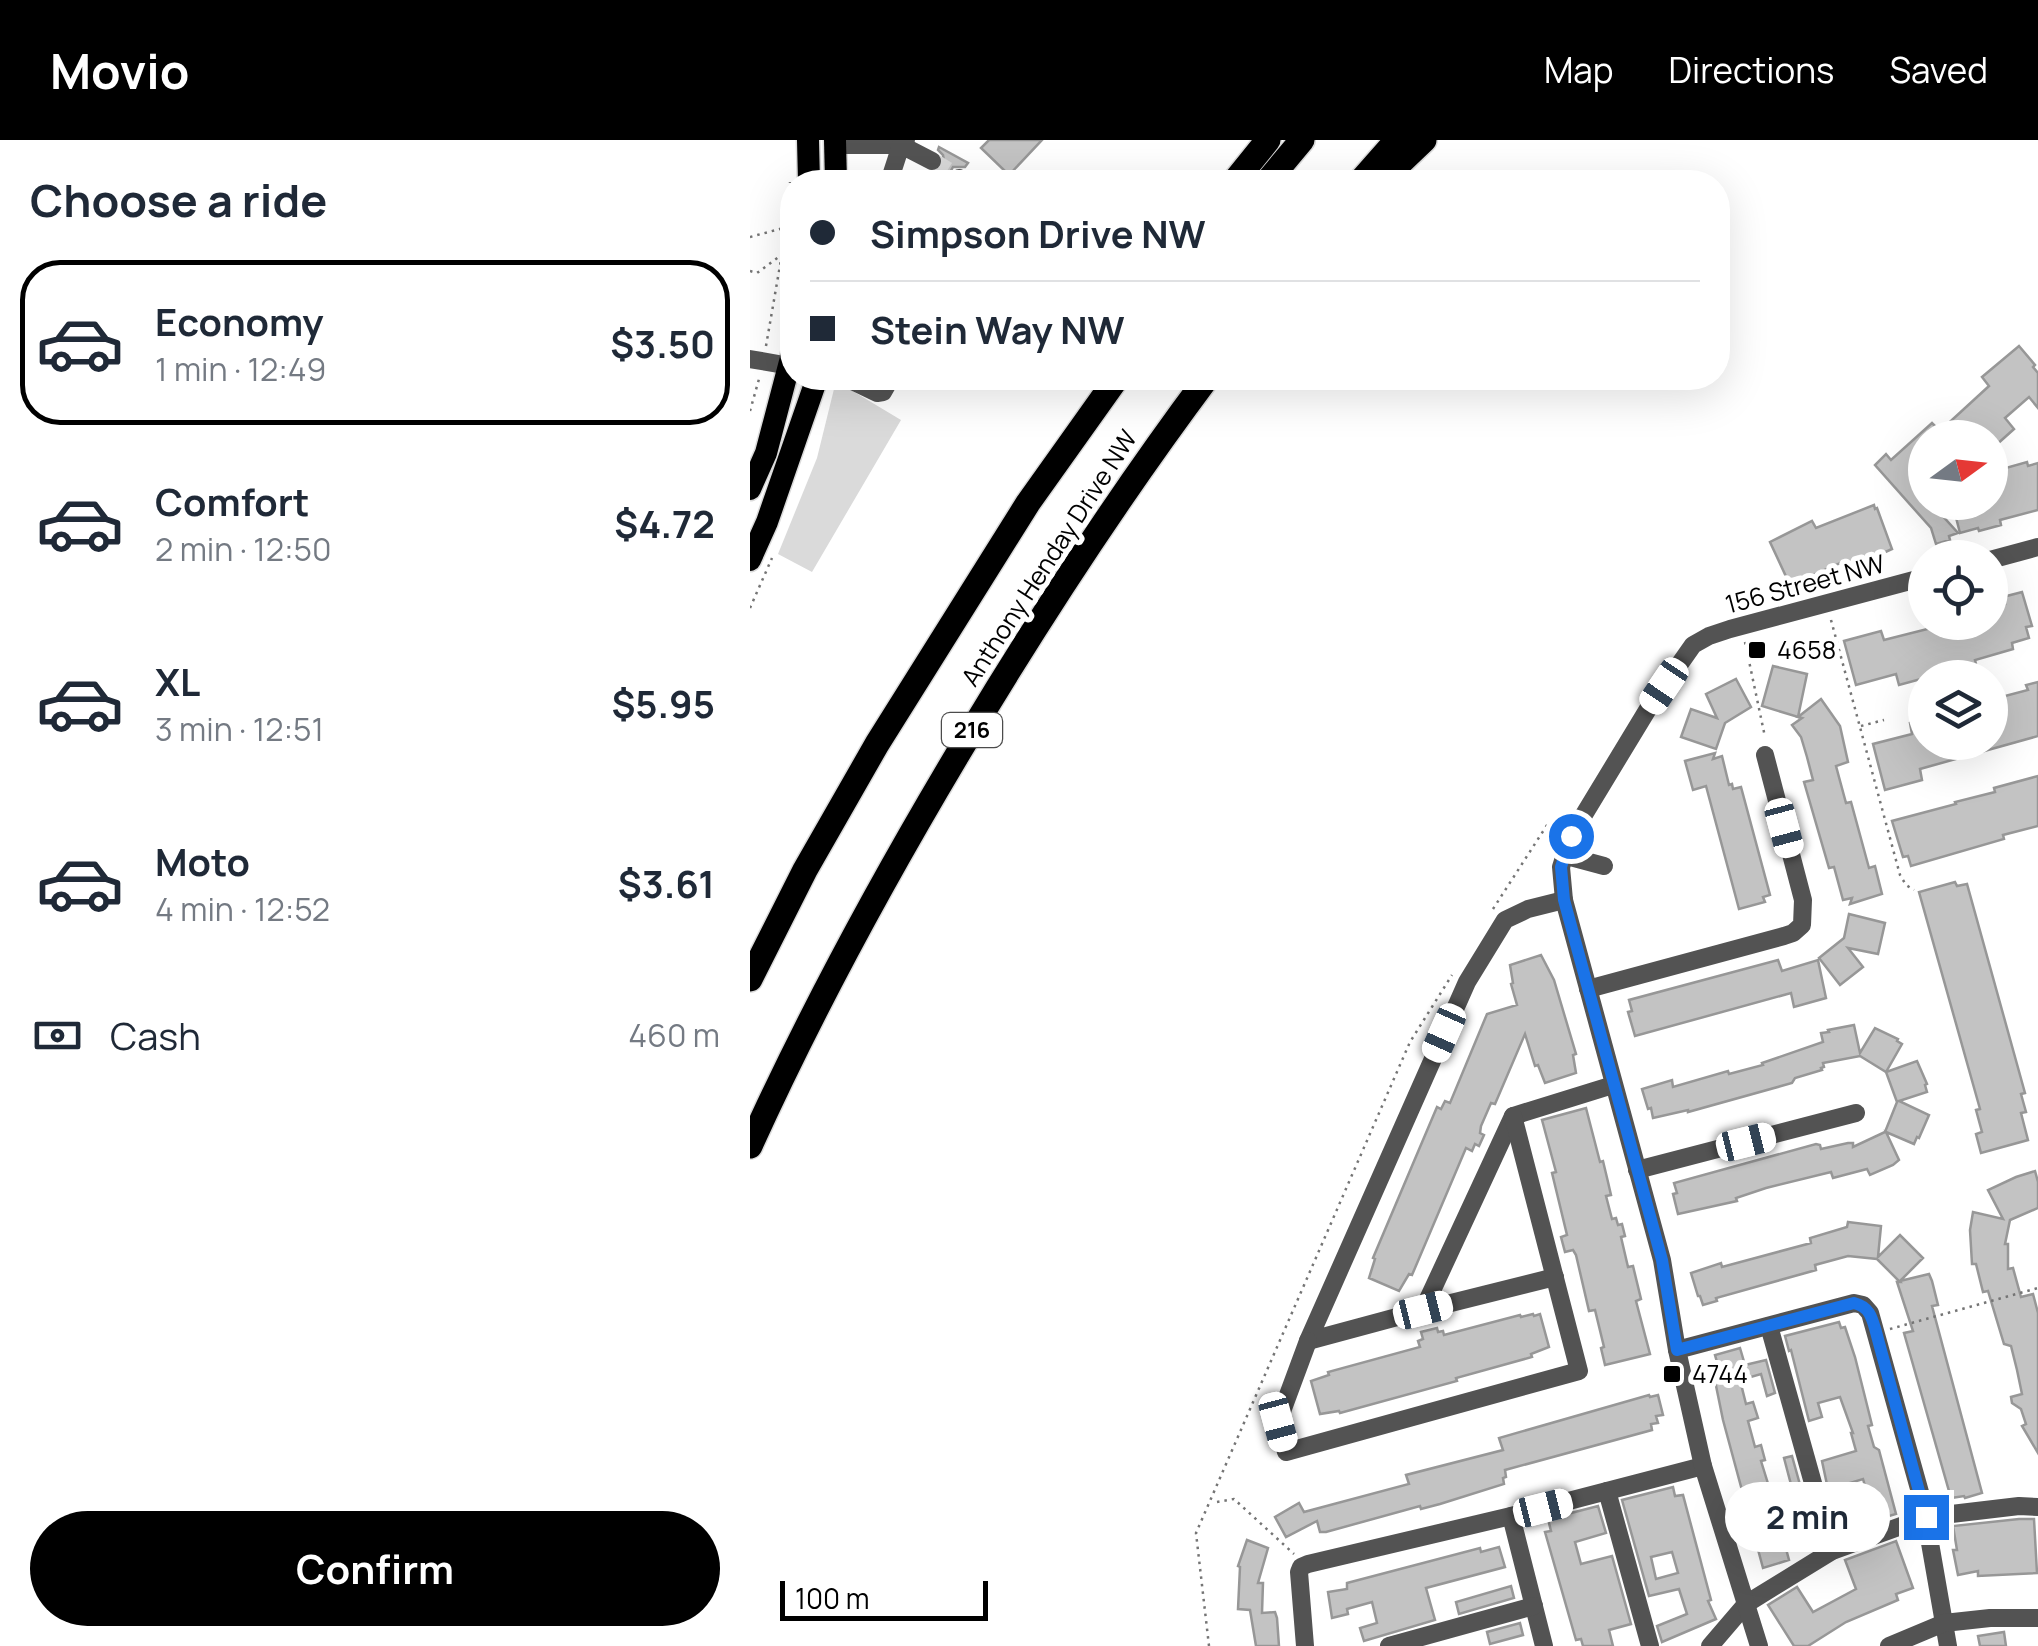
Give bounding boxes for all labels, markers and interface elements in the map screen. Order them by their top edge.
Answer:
text: Movio [50,38,189,103]
text: Map [1544,46,1614,94]
text: Directions [1669,46,1834,94]
text: Saved [1889,46,1988,94]
text: Choose a ride [30,169,327,231]
text: Simpson Drive NW [870,207,1206,259]
text: Economy [155,295,324,347]
icon: car [35,298,125,388]
text: Stein Way NW [870,303,1125,355]
text: $3.50 [610,317,715,369]
text: 1 min · 12:49 [155,347,326,391]
north arrow [1908,420,2008,520]
map controls [1908,420,2008,760]
street label: Anthony Henday Drive NW [952,423,1145,693]
text: Comfort [155,475,309,527]
icon: car [35,478,125,568]
text: $4.72 [614,497,715,549]
text: 2 min · 12:50 [155,527,332,571]
button: locate [1908,540,2008,640]
street label: 156 Street NW [1721,545,1888,622]
place label: 4658 [1777,632,1836,667]
marker: 4658 [1746,639,1768,661]
car [1635,653,1693,719]
text: XL [155,655,200,707]
icon: car [35,658,125,748]
button: layers [1908,660,2008,760]
text: $5.95 [611,677,715,729]
text: 3 min · 12:51 [155,707,324,751]
road number: 216 [942,713,1002,747]
car [1762,795,1806,861]
route start [1549,814,1594,859]
text: Moto [155,835,250,887]
icon: car [35,838,125,928]
text: $3.61 [618,857,715,909]
text: 4 min · 12:52 [155,887,330,931]
car [1418,999,1470,1067]
icon: cash [30,1008,85,1063]
text: Cash [110,1009,201,1061]
text: 460 m [628,1013,720,1057]
car [1713,1120,1779,1164]
car [1390,1288,1456,1332]
place label: 4744 [1692,1356,1748,1391]
marker: 4744 [1661,1363,1683,1385]
car [1256,1389,1300,1455]
callout: 2 min [1726,1482,1891,1552]
car [1510,1486,1576,1530]
text: 2 min [1766,1495,1849,1539]
route end [1904,1495,1949,1540]
button: Confirm [30,1511,720,1626]
scale bar [780,1576,988,1620]
text: 100 m [795,1579,869,1617]

